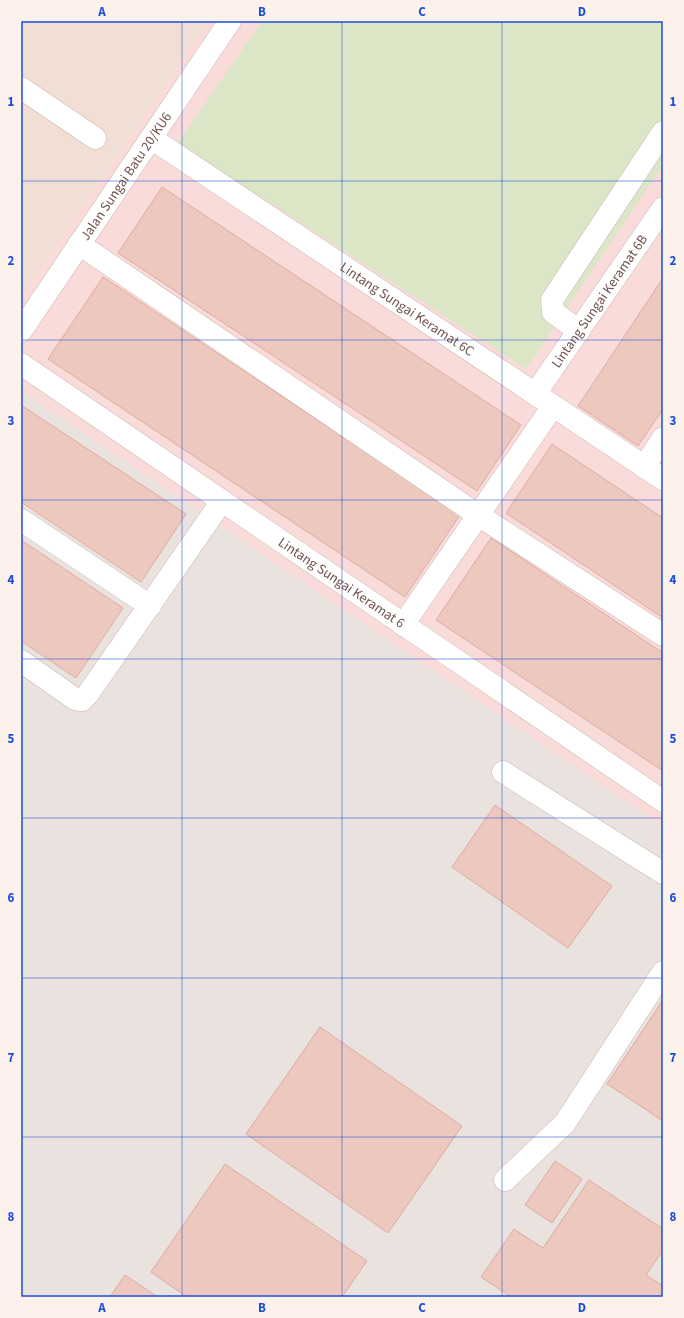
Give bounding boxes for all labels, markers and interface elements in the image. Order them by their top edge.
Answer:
text: A [97,3,106,21]
text: B [258,3,266,21]
text: C [418,3,426,21]
text: D [578,3,586,21]
text: 1 [8,93,15,111]
text: 1 [670,93,677,111]
street label: Jalan Sungai Batu 20/KU6 [76,108,177,245]
street label: Lintang Sungai Keramat 6B [547,231,653,372]
text: 2 [8,252,15,270]
text: 2 [670,252,677,270]
street label: Lintang Sungai Keramat 6C [336,258,478,362]
text: 3 [8,412,15,430]
text: 3 [670,412,677,430]
street label: Lintang Sungai Keramat 6 [274,533,409,633]
text: 4 [8,571,15,589]
text: 4 [670,571,677,589]
text: 5 [8,730,15,748]
text: 5 [670,730,677,748]
text: 6 [8,889,15,907]
text: 6 [670,889,677,907]
text: 7 [8,1049,15,1067]
text: 7 [670,1049,677,1067]
text: 8 [8,1208,15,1226]
text: 8 [670,1208,677,1226]
text: A [97,1299,106,1317]
text: B [258,1299,266,1317]
text: C [418,1299,426,1317]
text: D [578,1299,586,1317]

